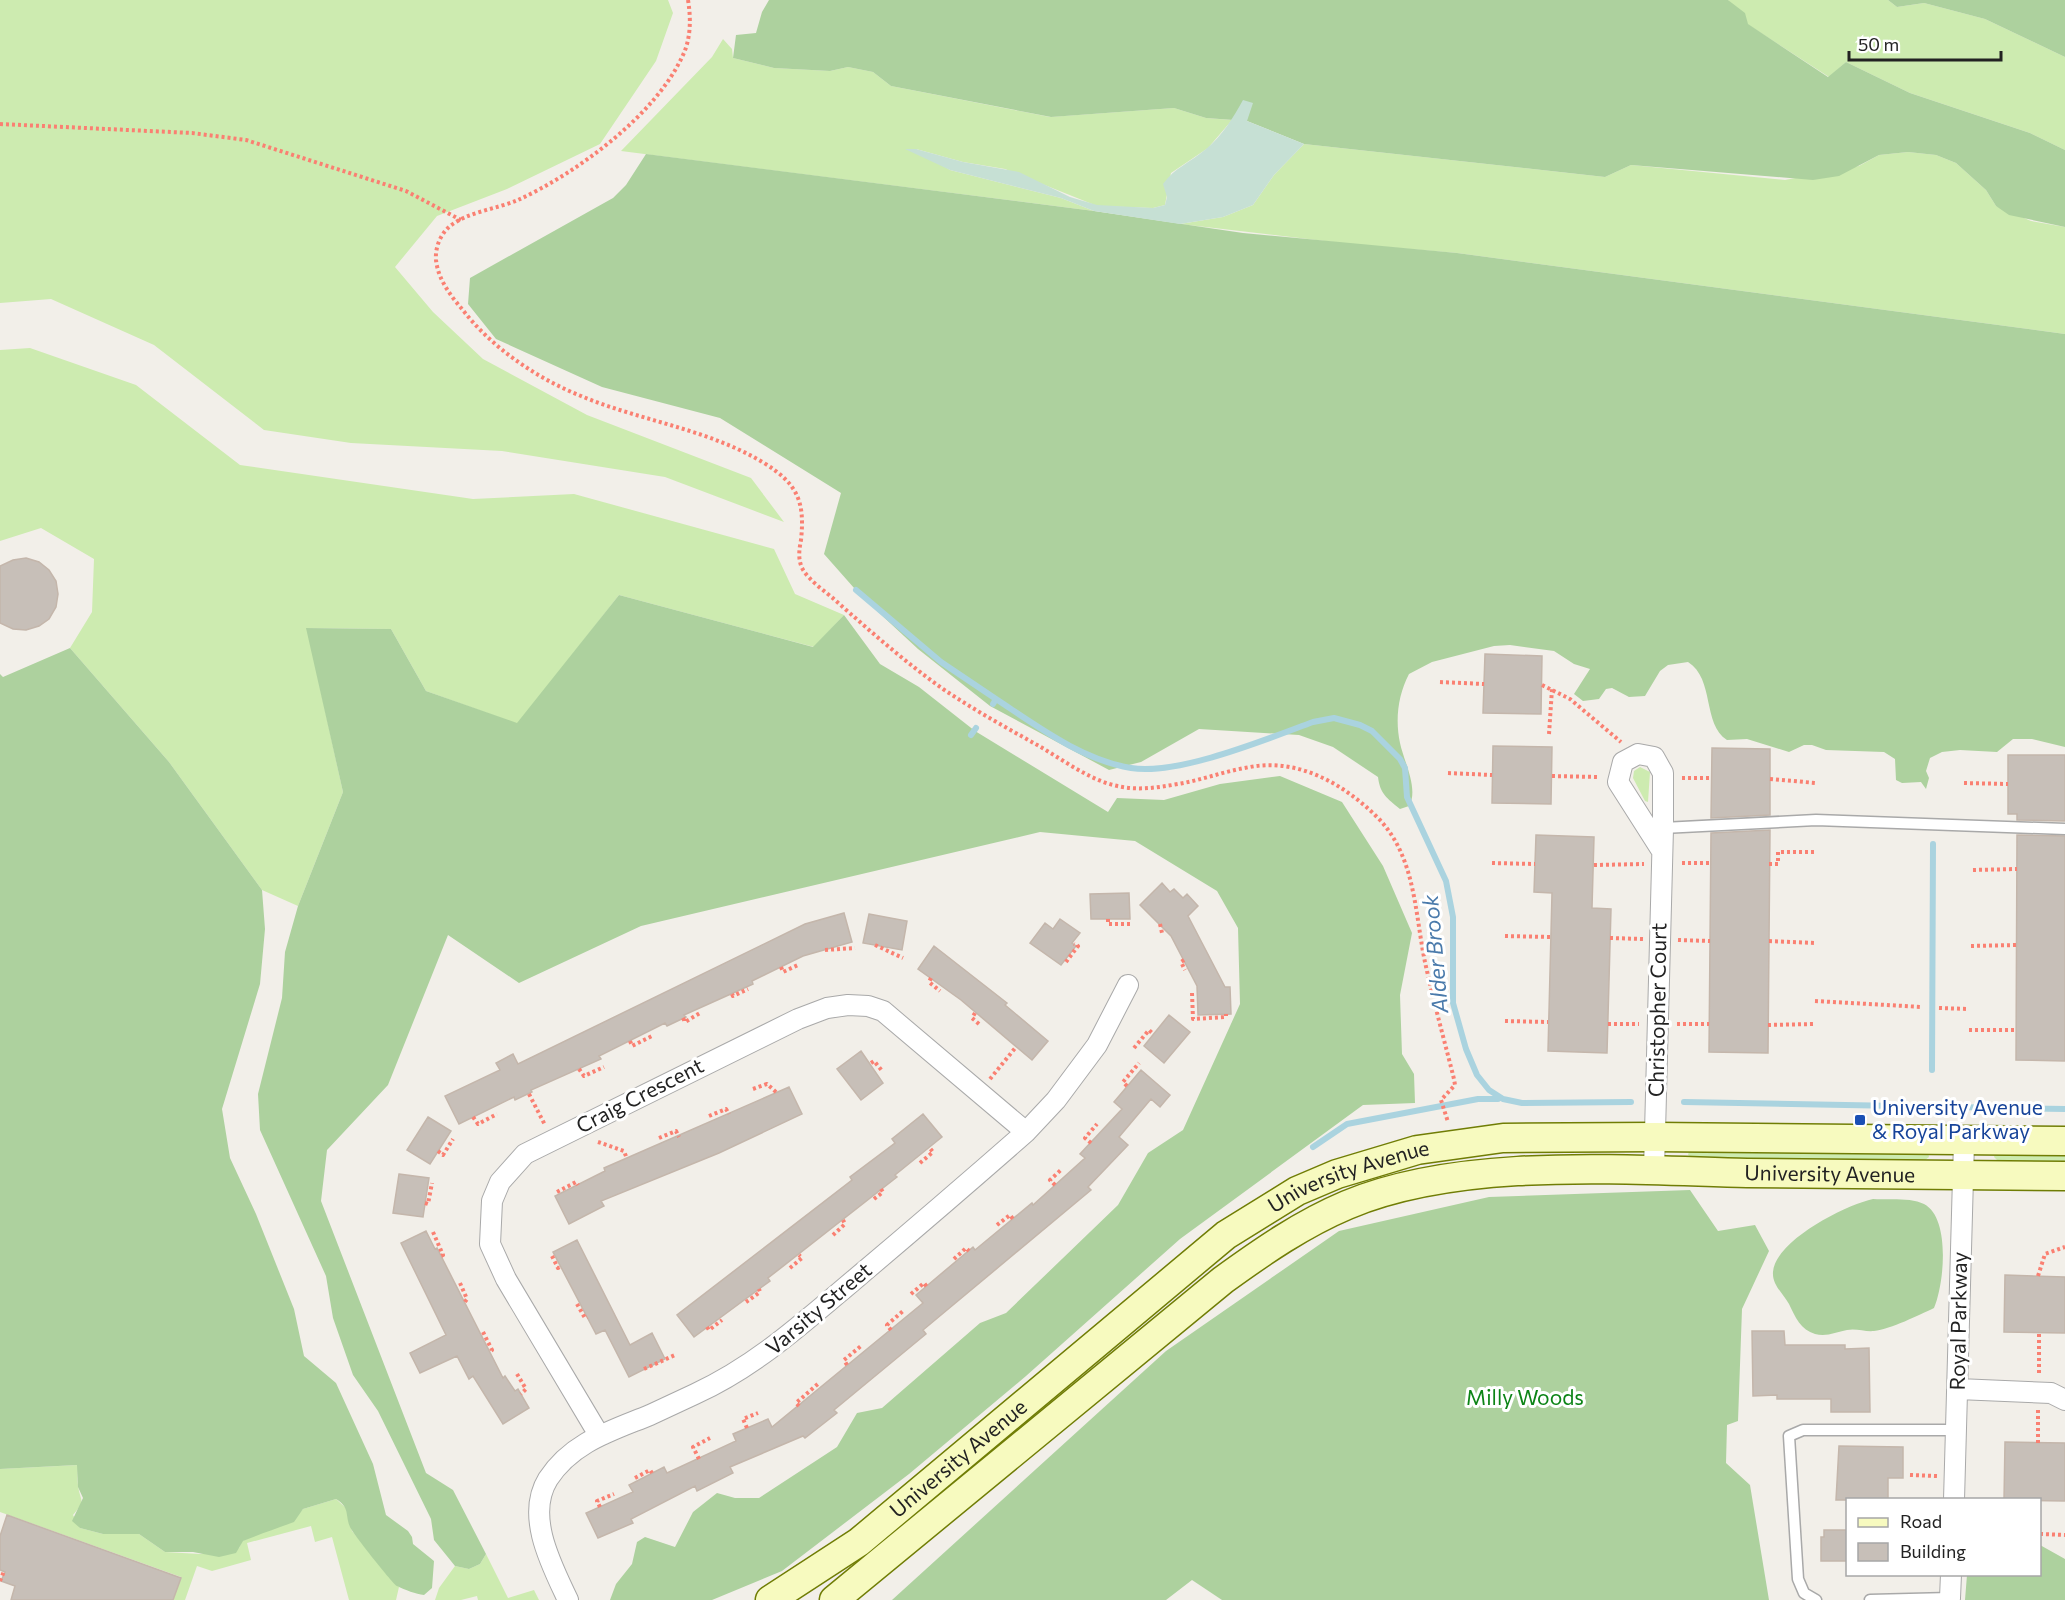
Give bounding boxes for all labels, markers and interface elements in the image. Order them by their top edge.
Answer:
scale bar [1849,24,2000,62]
text: 50 m [1858,33,1899,55]
water label: Alder Brook [1416,893,1453,1015]
street label: Christopher Court [1642,923,1671,1097]
street label: Craig Crescent [571,1052,707,1137]
place label: University Avenue & Royal Parkway [1872,1094,2043,1143]
marker: University Avenue & Royal Parkway [1853,1113,1867,1127]
street label: University Avenue [1263,1134,1431,1217]
street label: University Avenue [1744,1159,1915,1186]
street label: Royal Parkway [1944,1251,1971,1391]
street label: Varsity Street [760,1256,876,1359]
park label: Milly Woods [1466,1384,1584,1409]
street label: University Avenue [884,1393,1031,1522]
legend [1846,1498,2041,1576]
text: Road [1900,1510,1942,1532]
text: Building [1900,1540,1966,1562]

